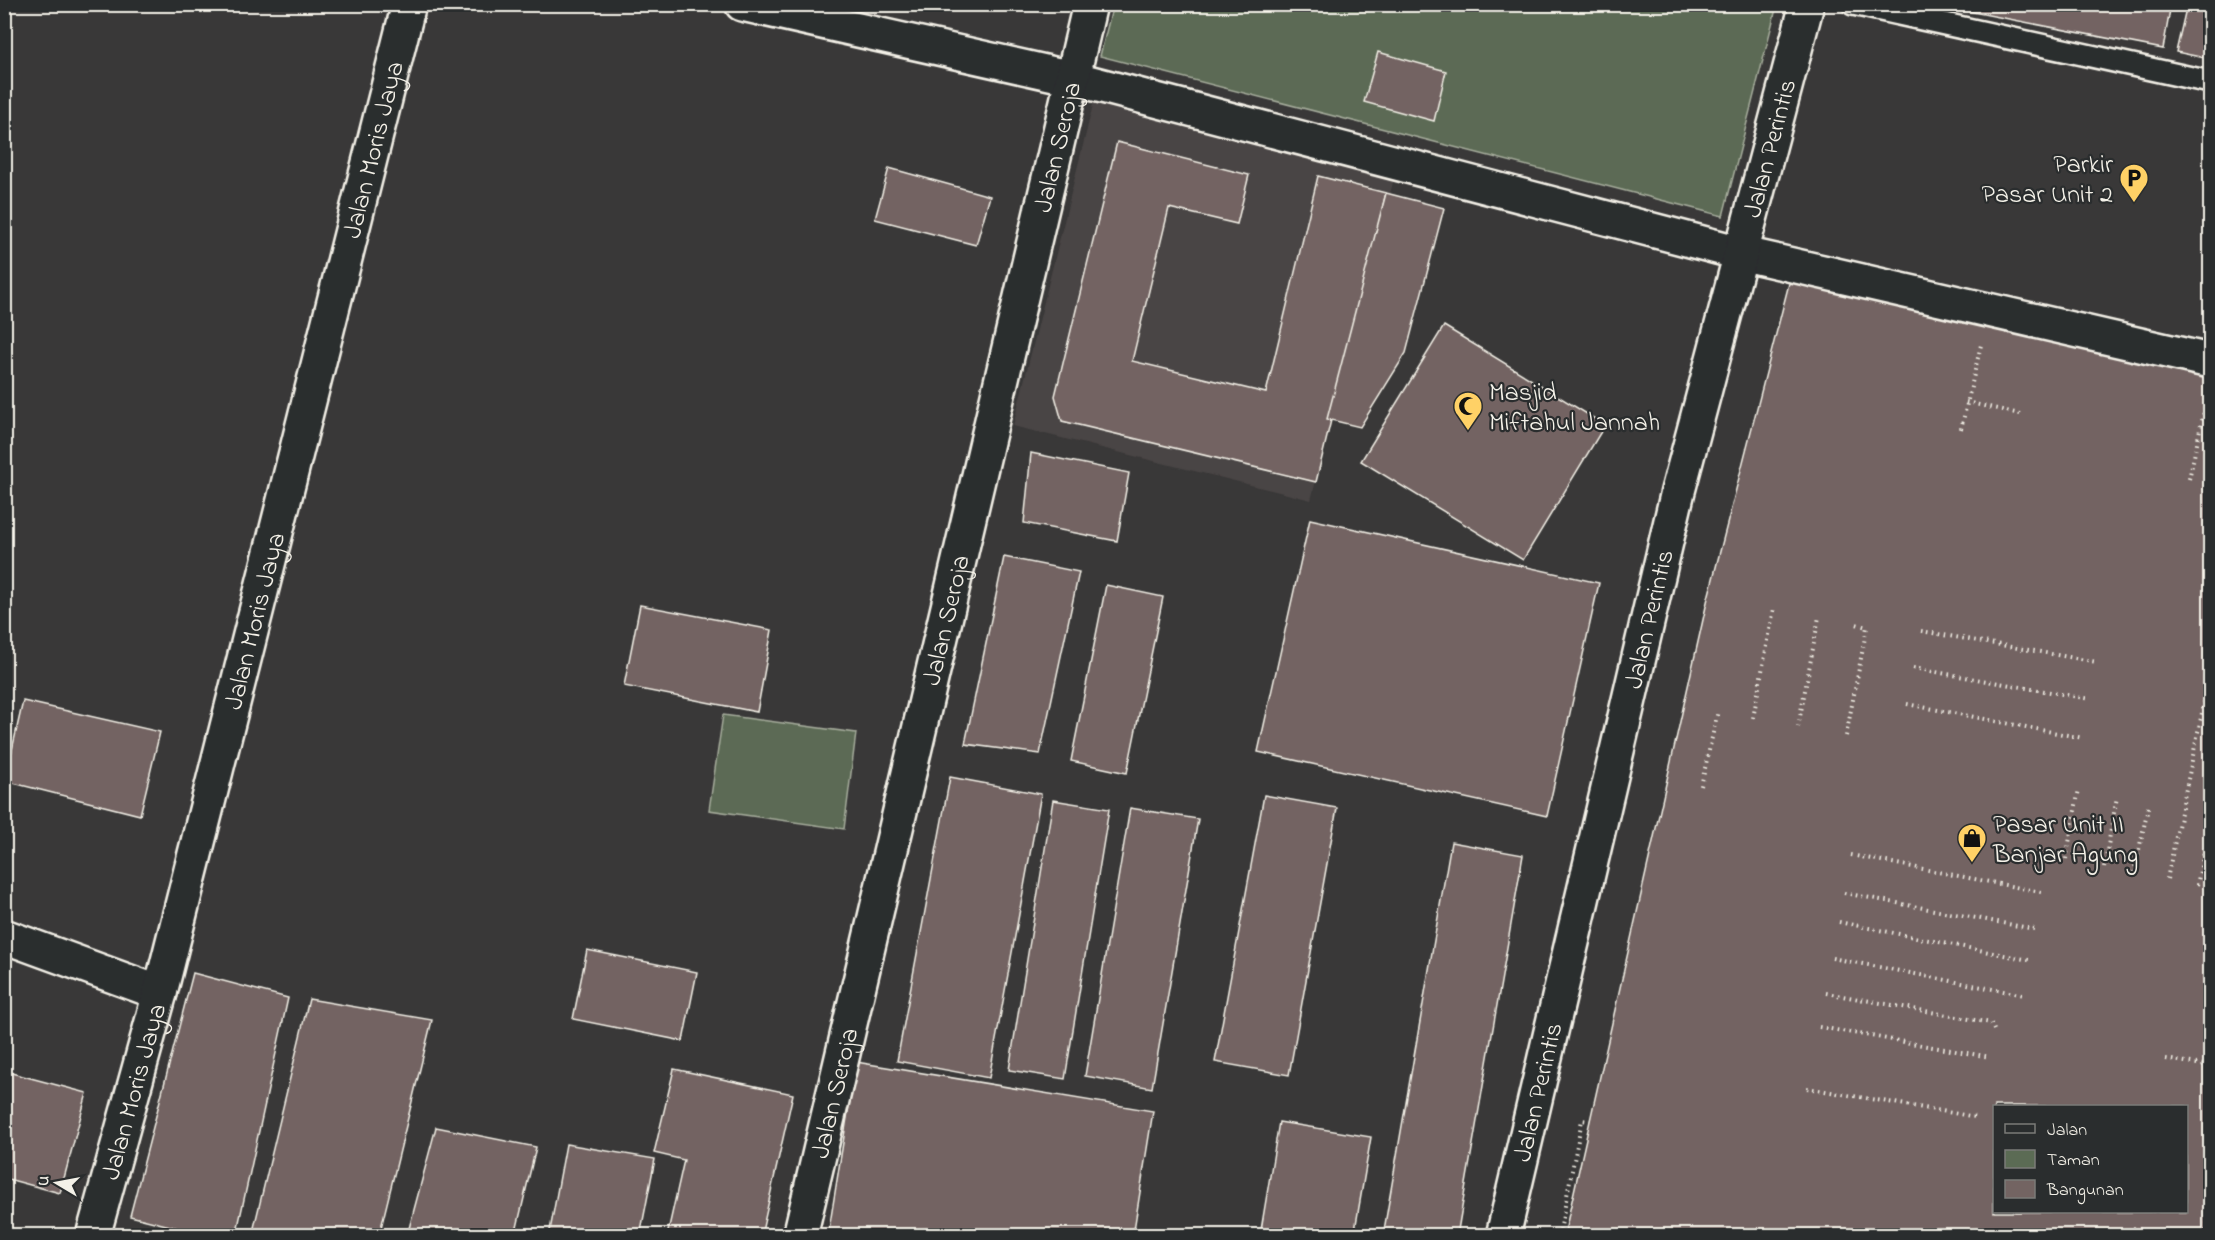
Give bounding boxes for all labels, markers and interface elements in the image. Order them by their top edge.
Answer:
street label: Jalan Moris Jaya [335,57,416,243]
street label: Jalan Perintis [1735,75,1808,222]
street label: Jalan Seroja [1026,78,1093,217]
place label: Parkir Pasar Unit 2 [1982,147,2114,215]
parking icon: Parkir Pasar Unit 2 [2118,162,2150,204]
place label: Masjid Miftahul Jannah [1489,375,1660,443]
mosque icon: Masjid Miftahul Jannah [1452,390,1484,432]
street label: Jalan Moris Jaya [216,529,297,714]
street label: Jalan Perintis [1616,546,1686,693]
street label: Jalan Seroja [914,551,982,690]
place label: Pasar Unit II Banjar Agung [1992,807,2138,875]
shop icon: Pasar Unit II Banjar Agung [1956,822,1988,864]
street label: Jalan Moris Jaya [93,1000,178,1185]
street label: Jalan Perintis [1505,1019,1574,1166]
street label: Jalan Seroja [803,1024,870,1163]
legend [1993,1105,2188,1213]
text: Jalan [2047,1118,2087,1144]
text: Taman [2047,1148,2100,1174]
north arrow [27,1153,87,1213]
text: U [32,1174,57,1188]
text: Bangunan [2046,1178,2124,1205]

